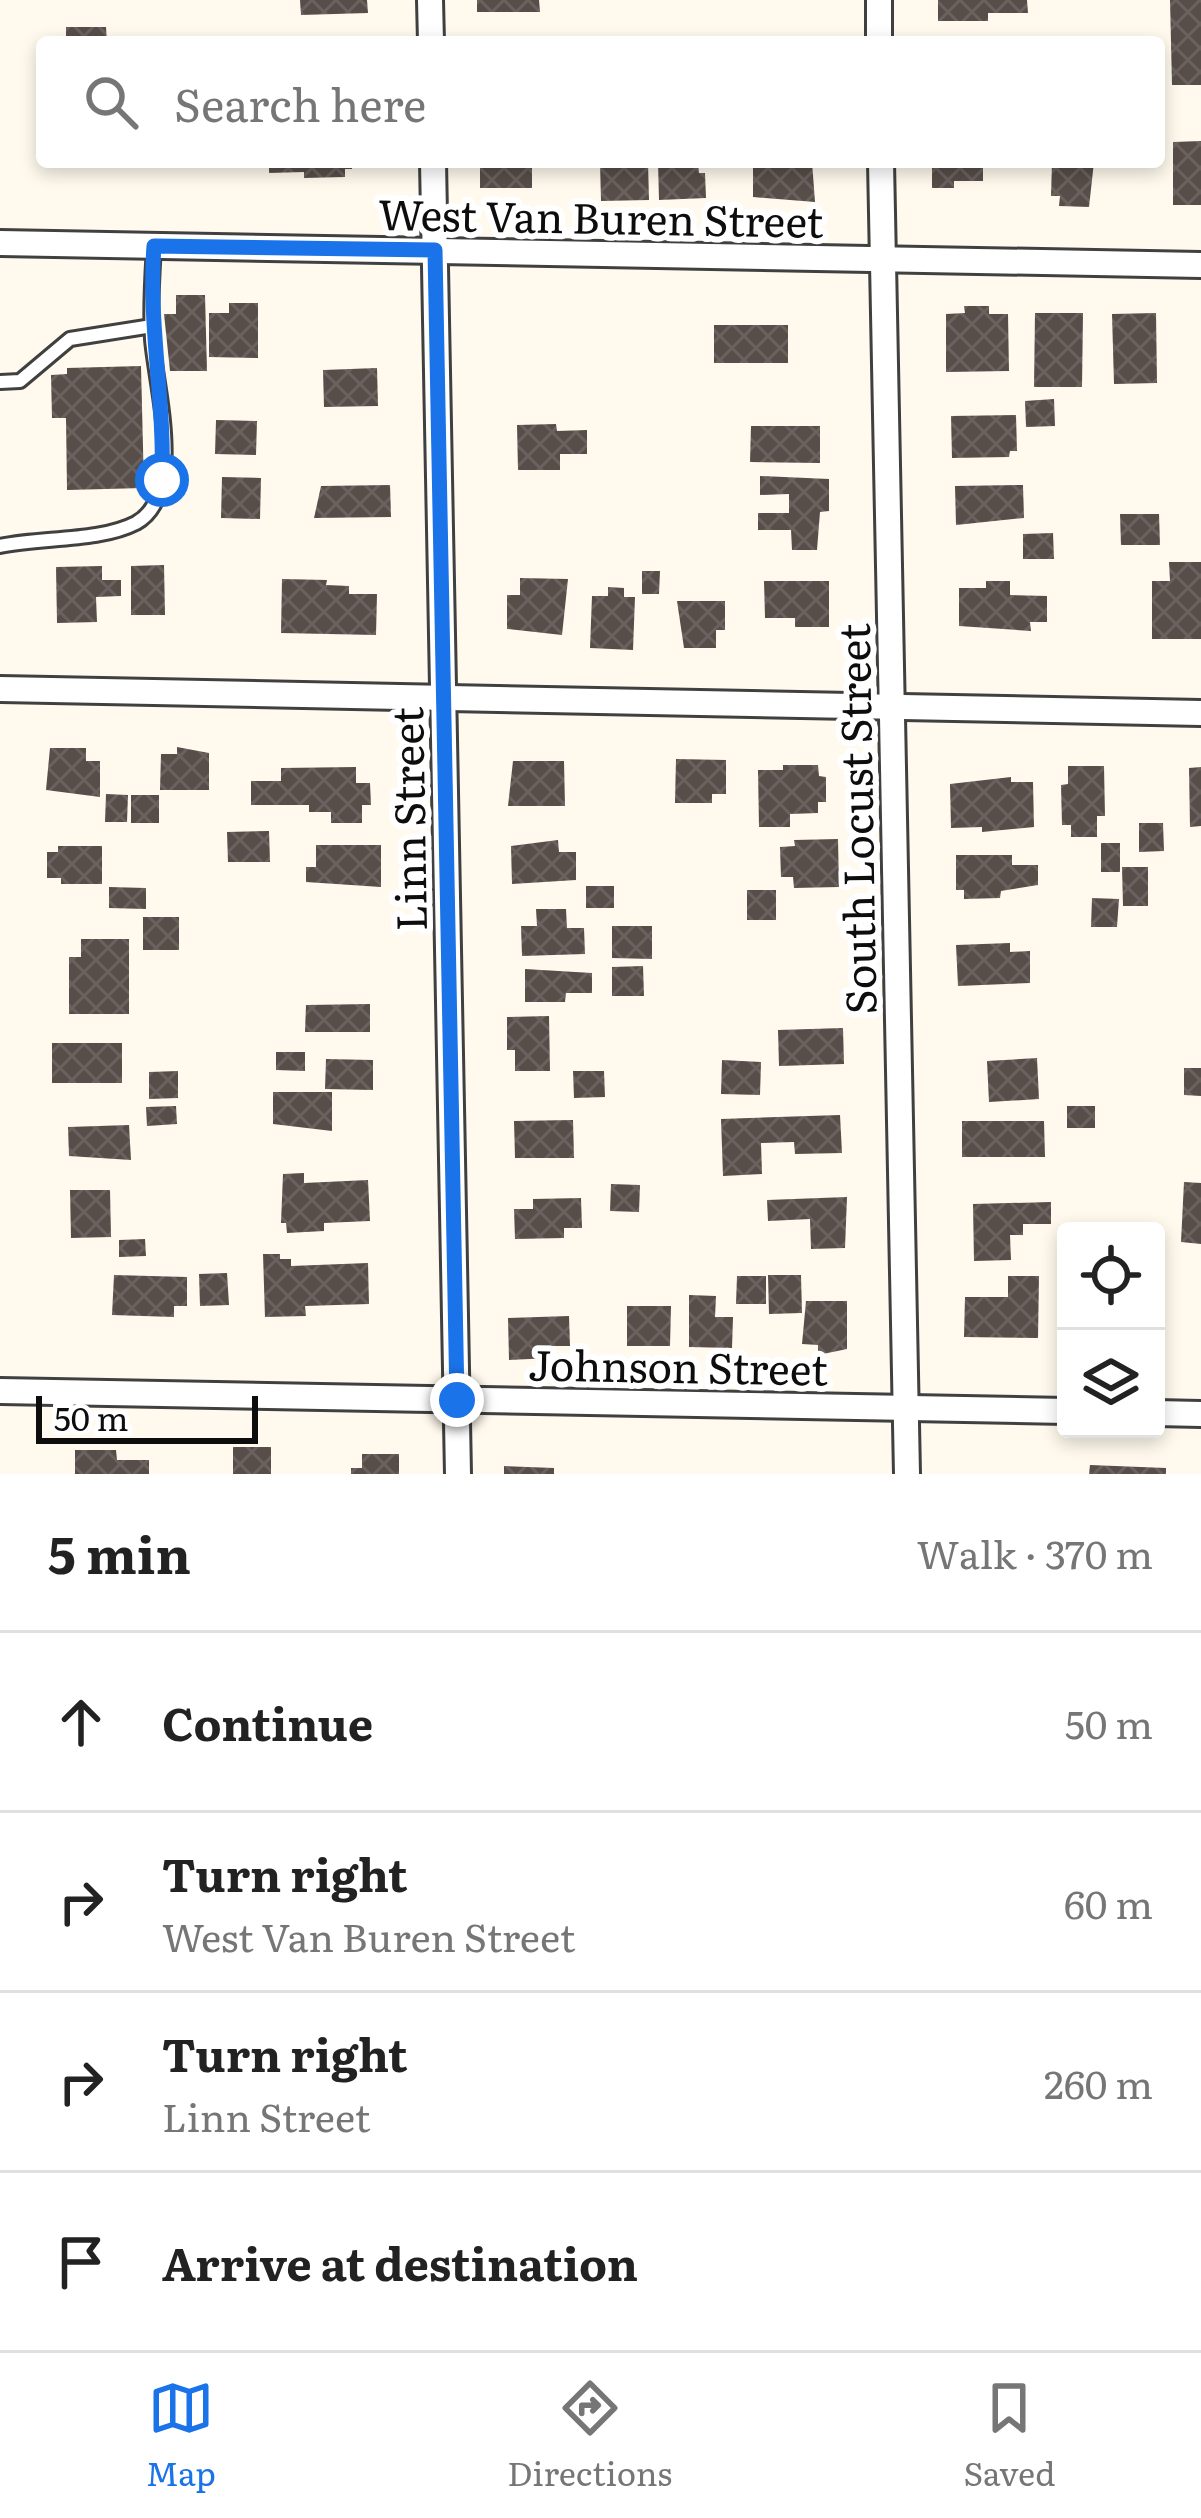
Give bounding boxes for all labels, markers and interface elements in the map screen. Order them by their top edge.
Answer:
search box [36,36,1165,168]
icon: search [78,69,144,135]
text: Search here [174,69,426,136]
street label: West Van Buren Street [378,181,824,251]
route start [135,453,189,507]
street label: South Locust Street [821,623,889,1015]
street label: Linn Street [374,706,440,932]
map controls [1057,1222,1165,1438]
button: locate [1057,1222,1165,1330]
button: layers [1057,1330,1165,1438]
street label: Johnson Street [527,1331,829,1399]
route end [430,1373,484,1427]
scale bar [36,1390,258,1443]
text: 50 m [54,1392,128,1441]
text: 5 min [48,1514,191,1590]
text: Walk · 370 m [917,1523,1153,1581]
text: Continue [162,1688,373,1755]
icon: ahead [48,1689,114,1755]
text: 50 m [1065,1693,1153,1751]
text: Turn right [162,1839,408,1906]
icon: right [48,1869,114,1935]
text: 60 m [1064,1873,1153,1931]
text: West Van Buren Street [162,1906,575,1964]
text: Turn right [162,2019,408,2086]
icon: right [48,2049,114,2115]
text: 260 m [1044,2053,1153,2111]
text: Linn Street [162,2086,370,2144]
text: Arrive at destination [162,2228,638,2295]
icon: arrive [48,2229,114,2295]
tab: Map [146,2375,216,2496]
tab: Directions [507,2375,672,2496]
tab: Saved [963,2375,1055,2496]

